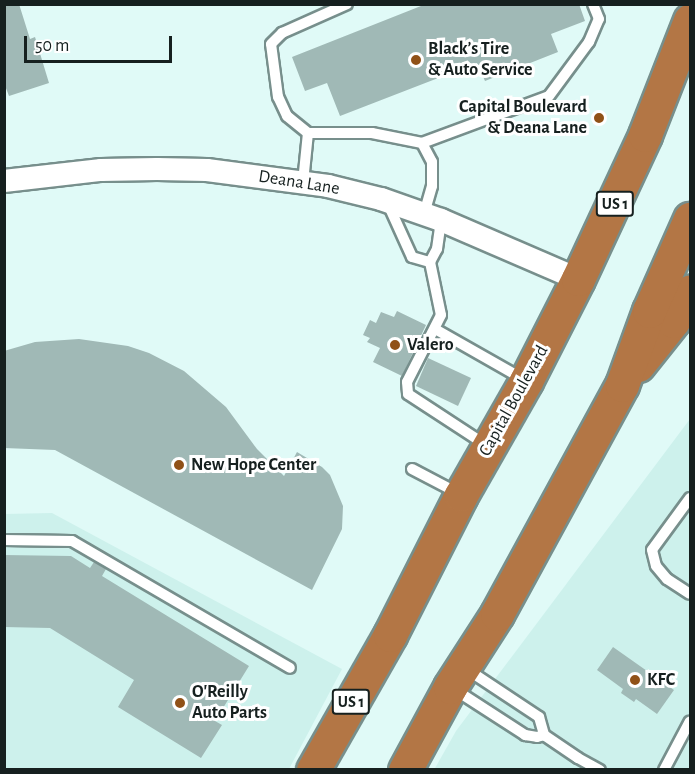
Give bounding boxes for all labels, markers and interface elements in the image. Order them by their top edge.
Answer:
scale bar [27,24,176,62]
text: 50 m [35,37,69,55]
place label: Black’s Tire & Auto Service [428,39,533,82]
marker: Black’s Tire & Auto Service [409,53,423,67]
place label: Capital Boulevard & Deana Lane [459,97,587,140]
marker: Capital Boulevard & Deana Lane [592,111,606,125]
street label: Deana Lane [257,166,341,200]
road number: US 1 [596,191,634,217]
place label: Valero [407,334,454,356]
marker: Valero [388,338,402,352]
street label: Capital Boulevard [475,342,553,460]
place label: New Hope Center [191,454,316,476]
marker: New Hope Center [172,458,186,472]
place label: KFC [647,669,675,691]
marker: KFC [628,673,642,687]
place label: O'Reilly Auto Parts [192,682,267,724]
road number: US 1 [332,689,370,715]
marker: O'Reilly Auto Parts [173,696,187,710]

